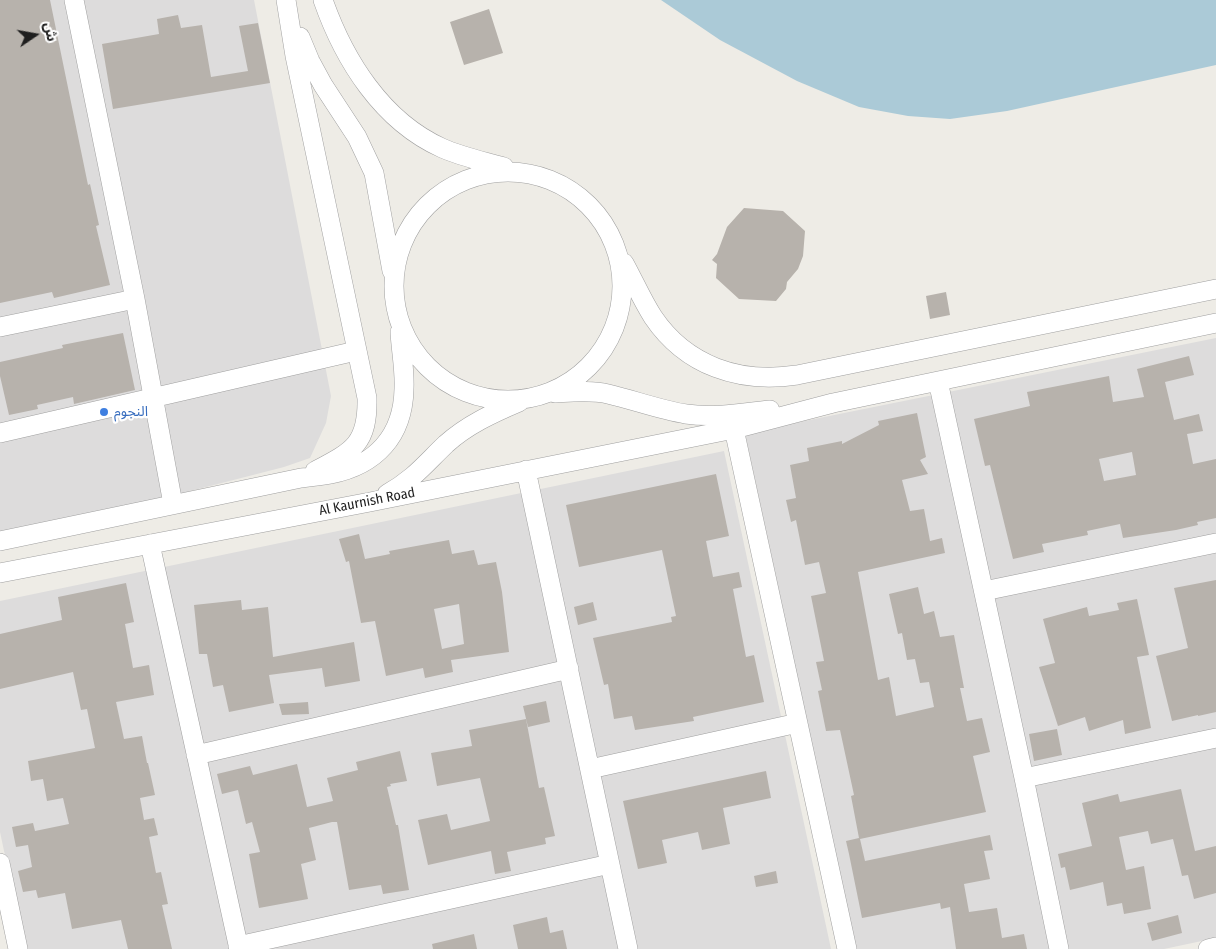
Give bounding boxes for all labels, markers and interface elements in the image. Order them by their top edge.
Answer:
north arrow [10,10,60,60]
text: ش [40,21,60,43]
place label: النجوم [114,404,148,420]
marker: النجوم [98,406,110,418]
street label: Al Kaurnish Road [318,484,416,520]

